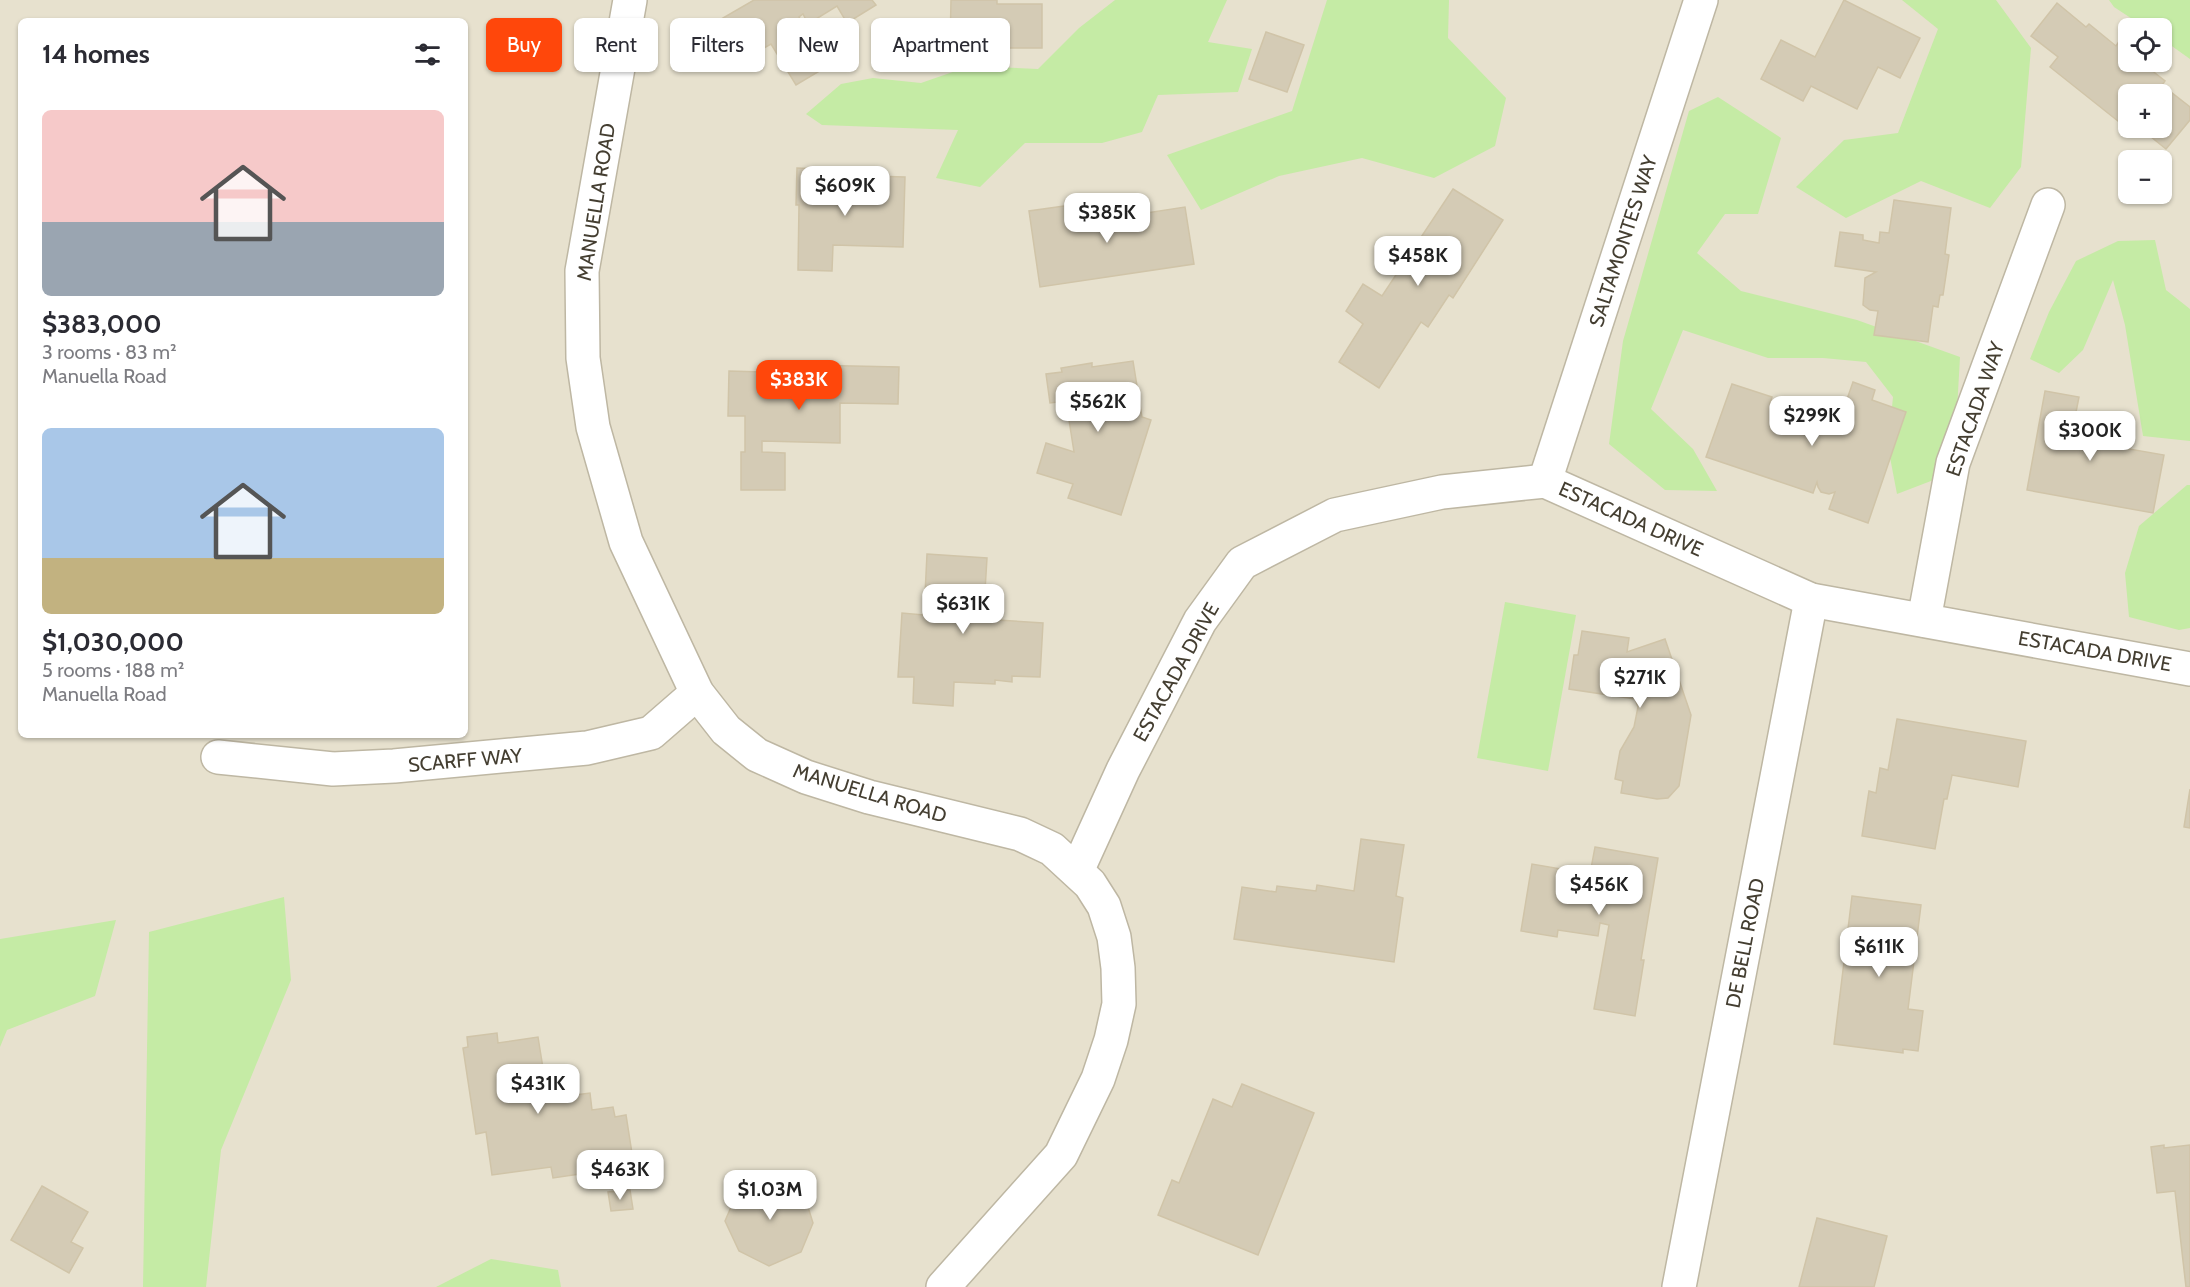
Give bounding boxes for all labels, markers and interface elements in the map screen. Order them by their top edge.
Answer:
chip: Buy [486,18,562,72]
chip: Rent [574,18,658,72]
chip: Filters [670,18,765,72]
chip: New [777,18,859,72]
chip: Apartment [871,18,1010,72]
map controls [2118,18,2172,204]
button: locate [2118,18,2172,72]
text: 14 homes [42,38,150,70]
icon: filters [411,38,444,71]
button: + [2118,84,2172,138]
street label: MANUELLA ROAD [572,122,620,282]
icon: home [189,149,297,257]
button: − [2118,150,2172,204]
street label: SALTAMONTES WAY [1584,152,1662,330]
pin: $609K [803,166,887,217]
text: $609K [815,173,875,197]
pin: $385K [1065,193,1149,244]
text: $385K [1078,200,1136,224]
pin: $458K [1376,236,1460,287]
text: $458K [1388,243,1448,267]
text: $383,000 [42,308,162,340]
street label: ESTACADA WAY [1941,338,2009,479]
text: 3 rooms · 83 m² [42,340,177,364]
pin: $383K [757,360,841,411]
text: Manuella Road [42,364,167,388]
text: $383K [770,367,828,391]
pin: $562K [1056,382,1140,433]
text: $562K [1070,389,1126,413]
pin: $299K [1770,396,1854,447]
text: $299K [1783,403,1841,427]
pin: $300K [2048,411,2132,462]
text: $300K [2058,418,2122,442]
icon: home [189,467,297,575]
street label: ESTACADA DRIVE [1555,476,1707,562]
pin: $631K [921,584,1005,635]
text: $631K [936,591,990,615]
street label: ESTACADA DRIVE [1128,598,1224,746]
text: $1,030,000 [42,626,184,658]
street label: ESTACADA DRIVE [2017,626,2173,676]
text: 5 rooms · 188 m² [42,658,184,682]
pin: $271K [1598,658,1682,709]
text: $271K [1614,665,1666,689]
text: Manuella Road [42,682,167,706]
street label: SCARFF WAY [407,743,524,777]
street label: MANUELLA ROAD [790,758,950,828]
pin: $456K [1557,865,1641,916]
text: $456K [1570,872,1628,896]
street label: DE BELL ROAD [1721,876,1769,1010]
pin: $611K [1837,927,1921,978]
text: $611K [1854,934,1904,958]
pin: $431K [496,1064,580,1115]
text: $431K [511,1071,565,1095]
pin: $463K [578,1150,662,1201]
text: $463K [591,1157,649,1181]
pin: $1.03M [721,1170,819,1221]
text: $1.03M [738,1177,802,1201]

